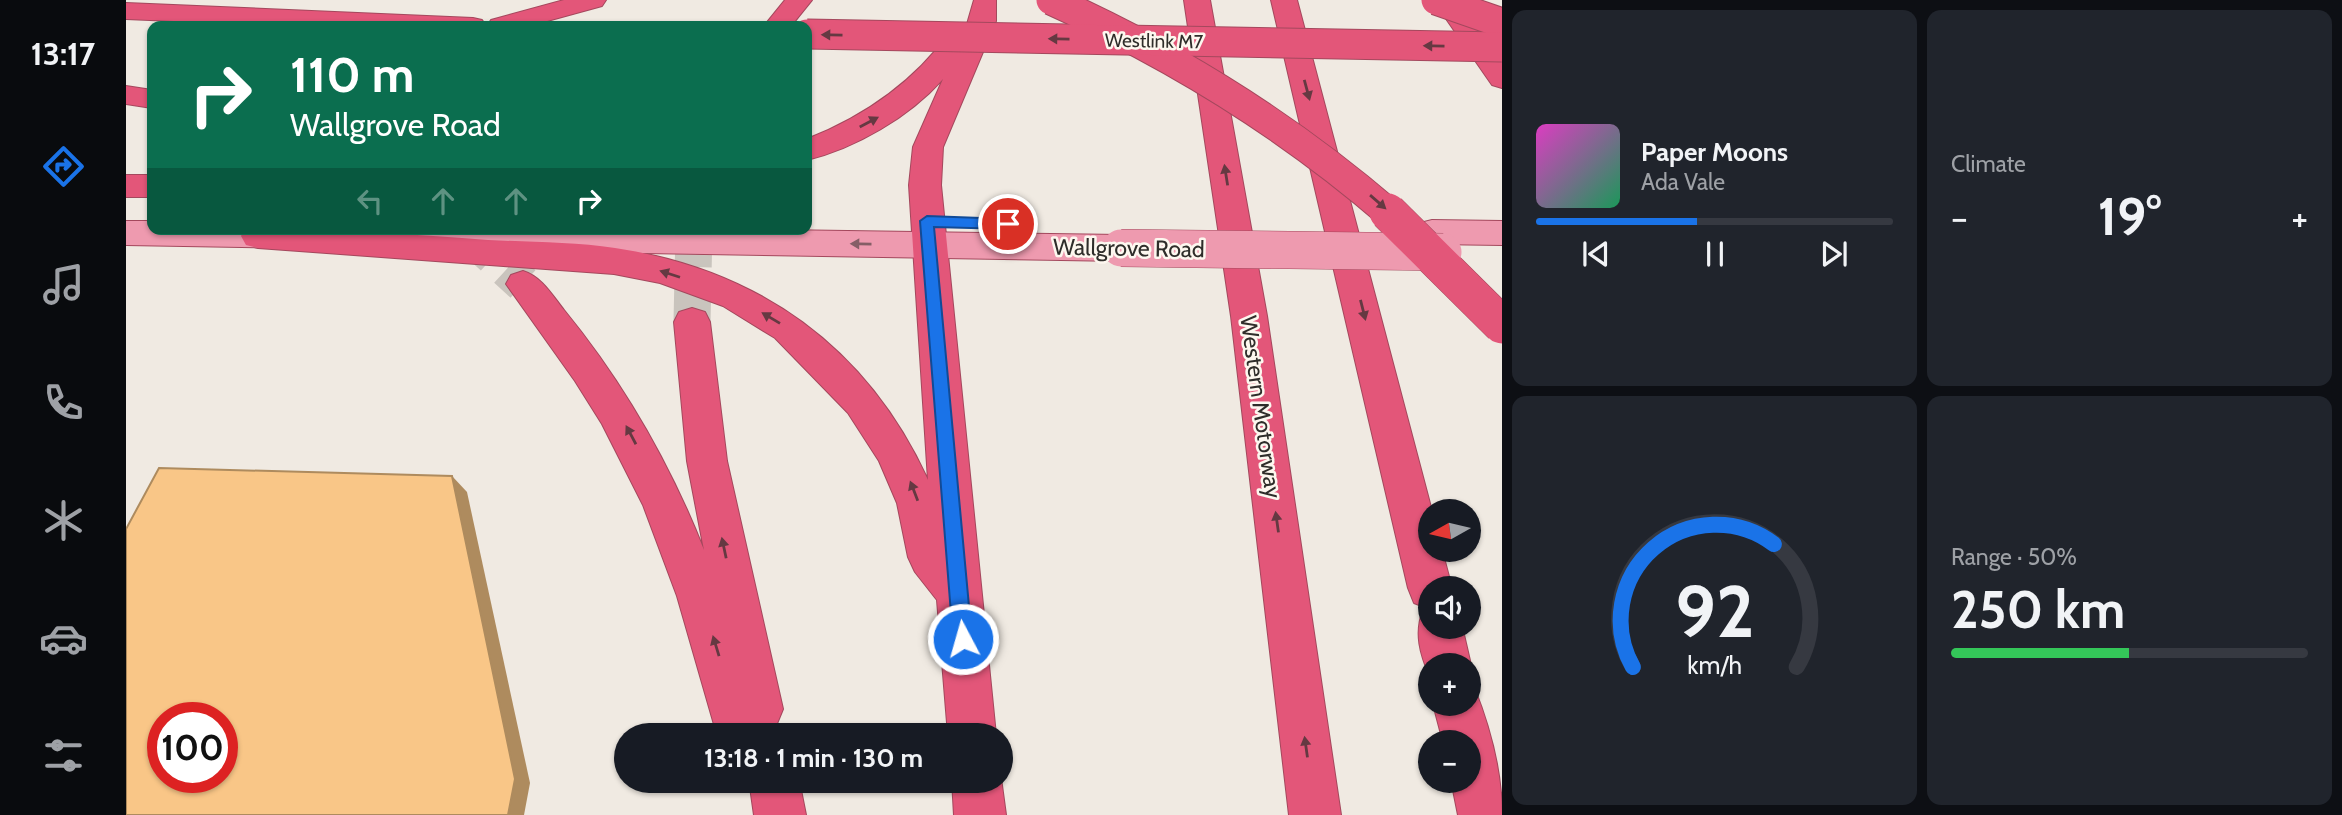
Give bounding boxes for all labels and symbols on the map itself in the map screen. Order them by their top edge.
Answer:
one-way arrow [821,29,843,40]
street label: Westlink M7 [1105,29,1204,53]
one-way arrow [1048,33,1070,45]
one-way arrow [1423,40,1445,52]
one-way arrow [1302,79,1313,101]
one-way arrow [859,117,879,128]
one-way arrow [1220,164,1231,186]
pin [978,194,1038,254]
one-way arrow [1369,194,1387,210]
street label: Wallgrove Road [1053,233,1205,263]
one-way arrow [849,238,871,250]
one-way arrow [660,268,681,278]
one-way arrow [1358,299,1369,321]
one-way arrow [762,312,781,324]
street label: Western Motorway [1234,314,1288,500]
one-way arrow [625,425,637,445]
one-way arrow [908,481,919,502]
north arrow [1418,499,1480,562]
one-way arrow [1271,511,1282,533]
one-way arrow [719,537,730,559]
position arrow [926,602,1000,676]
one-way arrow [710,635,720,656]
speed limit sign: 100 [147,702,238,793]
one-way arrow [1301,736,1312,758]

